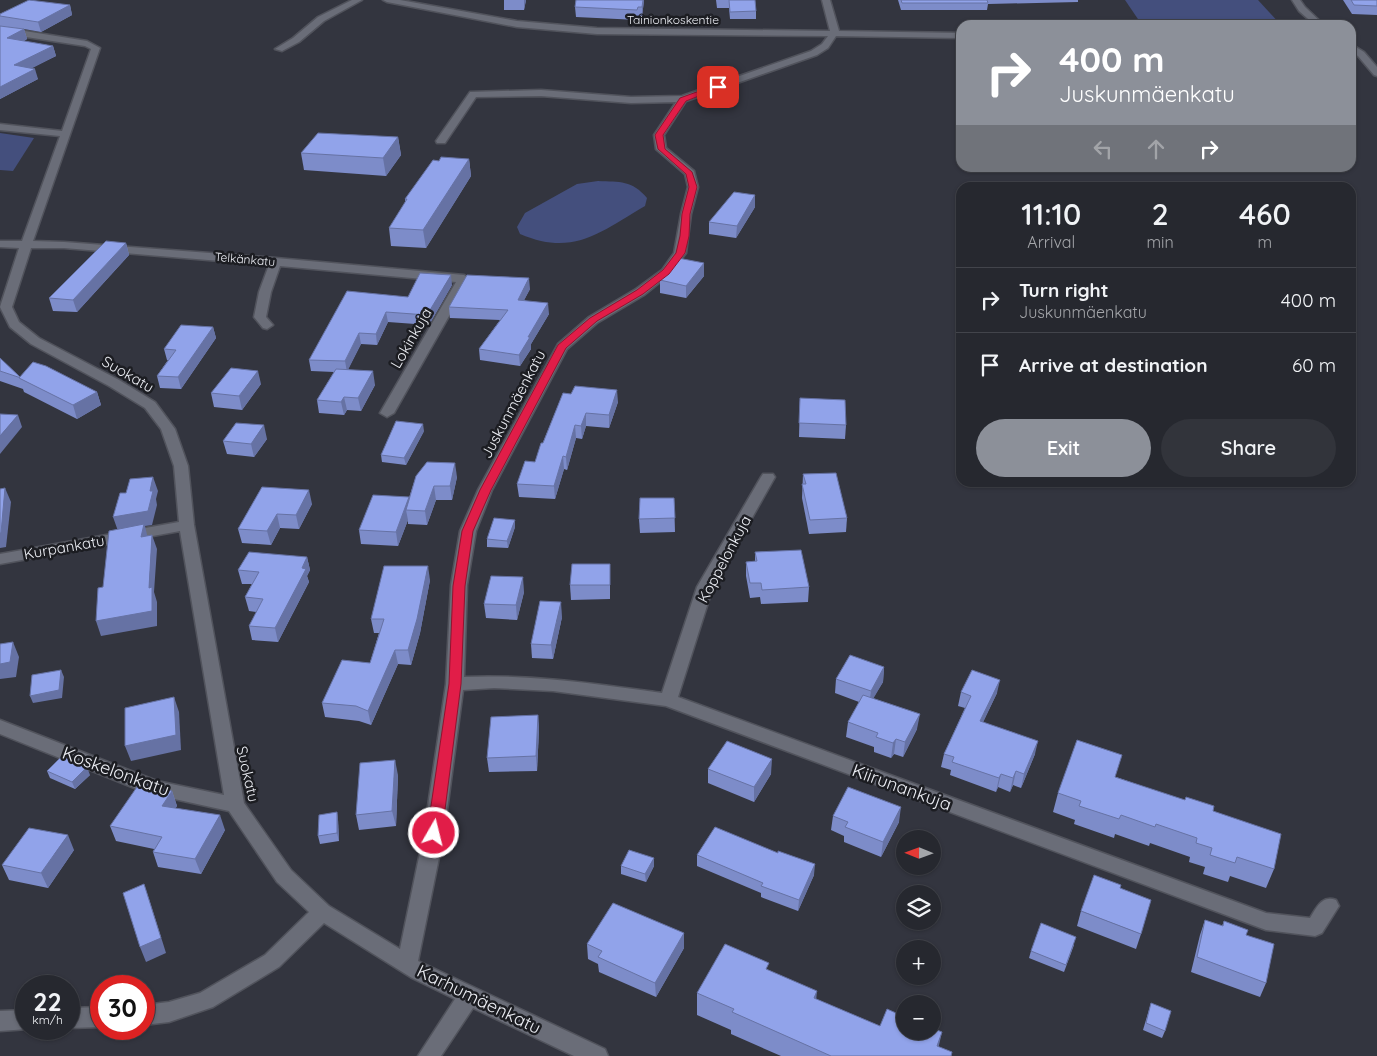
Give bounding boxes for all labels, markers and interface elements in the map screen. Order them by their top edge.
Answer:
street label: Tainionkoskentie [627,12,719,27]
text: 400 m [1059,37,1165,81]
icon: right [976,40,1041,105]
pin [697,66,739,108]
icon: arrive [704,73,732,101]
text: Juskunmäenkatu [1059,80,1235,108]
icon: left [1089,135,1117,163]
icon: ahead [1142,135,1170,163]
icon: right [1195,135,1223,163]
text: 11:10 [1021,195,1081,233]
text: 2 [1152,195,1169,233]
text: 460 [1239,195,1291,233]
text: Arrival [1027,232,1075,252]
text: min [1147,232,1174,252]
text: m [1258,232,1272,252]
street label: Telkänkatu [214,249,276,269]
text: Turn right [1019,278,1108,302]
icon: right [976,286,1004,314]
text: 400 m [1281,288,1336,312]
text: Juskunmäenkatu [1019,302,1147,322]
street label: Lokinkuja [386,304,436,372]
street label: Juskunmäenkatu [476,347,550,461]
icon: arrive [976,351,1004,379]
street label: Suokatu [99,352,157,396]
text: Arrive at destination [1019,353,1208,377]
text: 60 m [1292,353,1336,377]
button: Exit [976,419,1151,477]
button: Share [1161,419,1336,477]
street label: Koppelonkuja [693,512,755,606]
street label: Kurpankatu [22,531,106,563]
street label: Koskelonkatu [59,741,173,801]
street label: Suokatu [232,744,264,804]
street label: Kiirunankuja [849,758,955,816]
position arrow [407,806,459,858]
north arrow [896,830,941,875]
map controls [896,830,941,1040]
button: layers [896,885,941,930]
button: + [896,940,941,985]
street label: Karhumäenkatu [413,959,545,1039]
speed limit sign: 30 [90,975,155,1040]
text: 22 [33,986,62,1017]
button: − [896,995,941,1040]
text: km/h [32,1012,63,1027]

